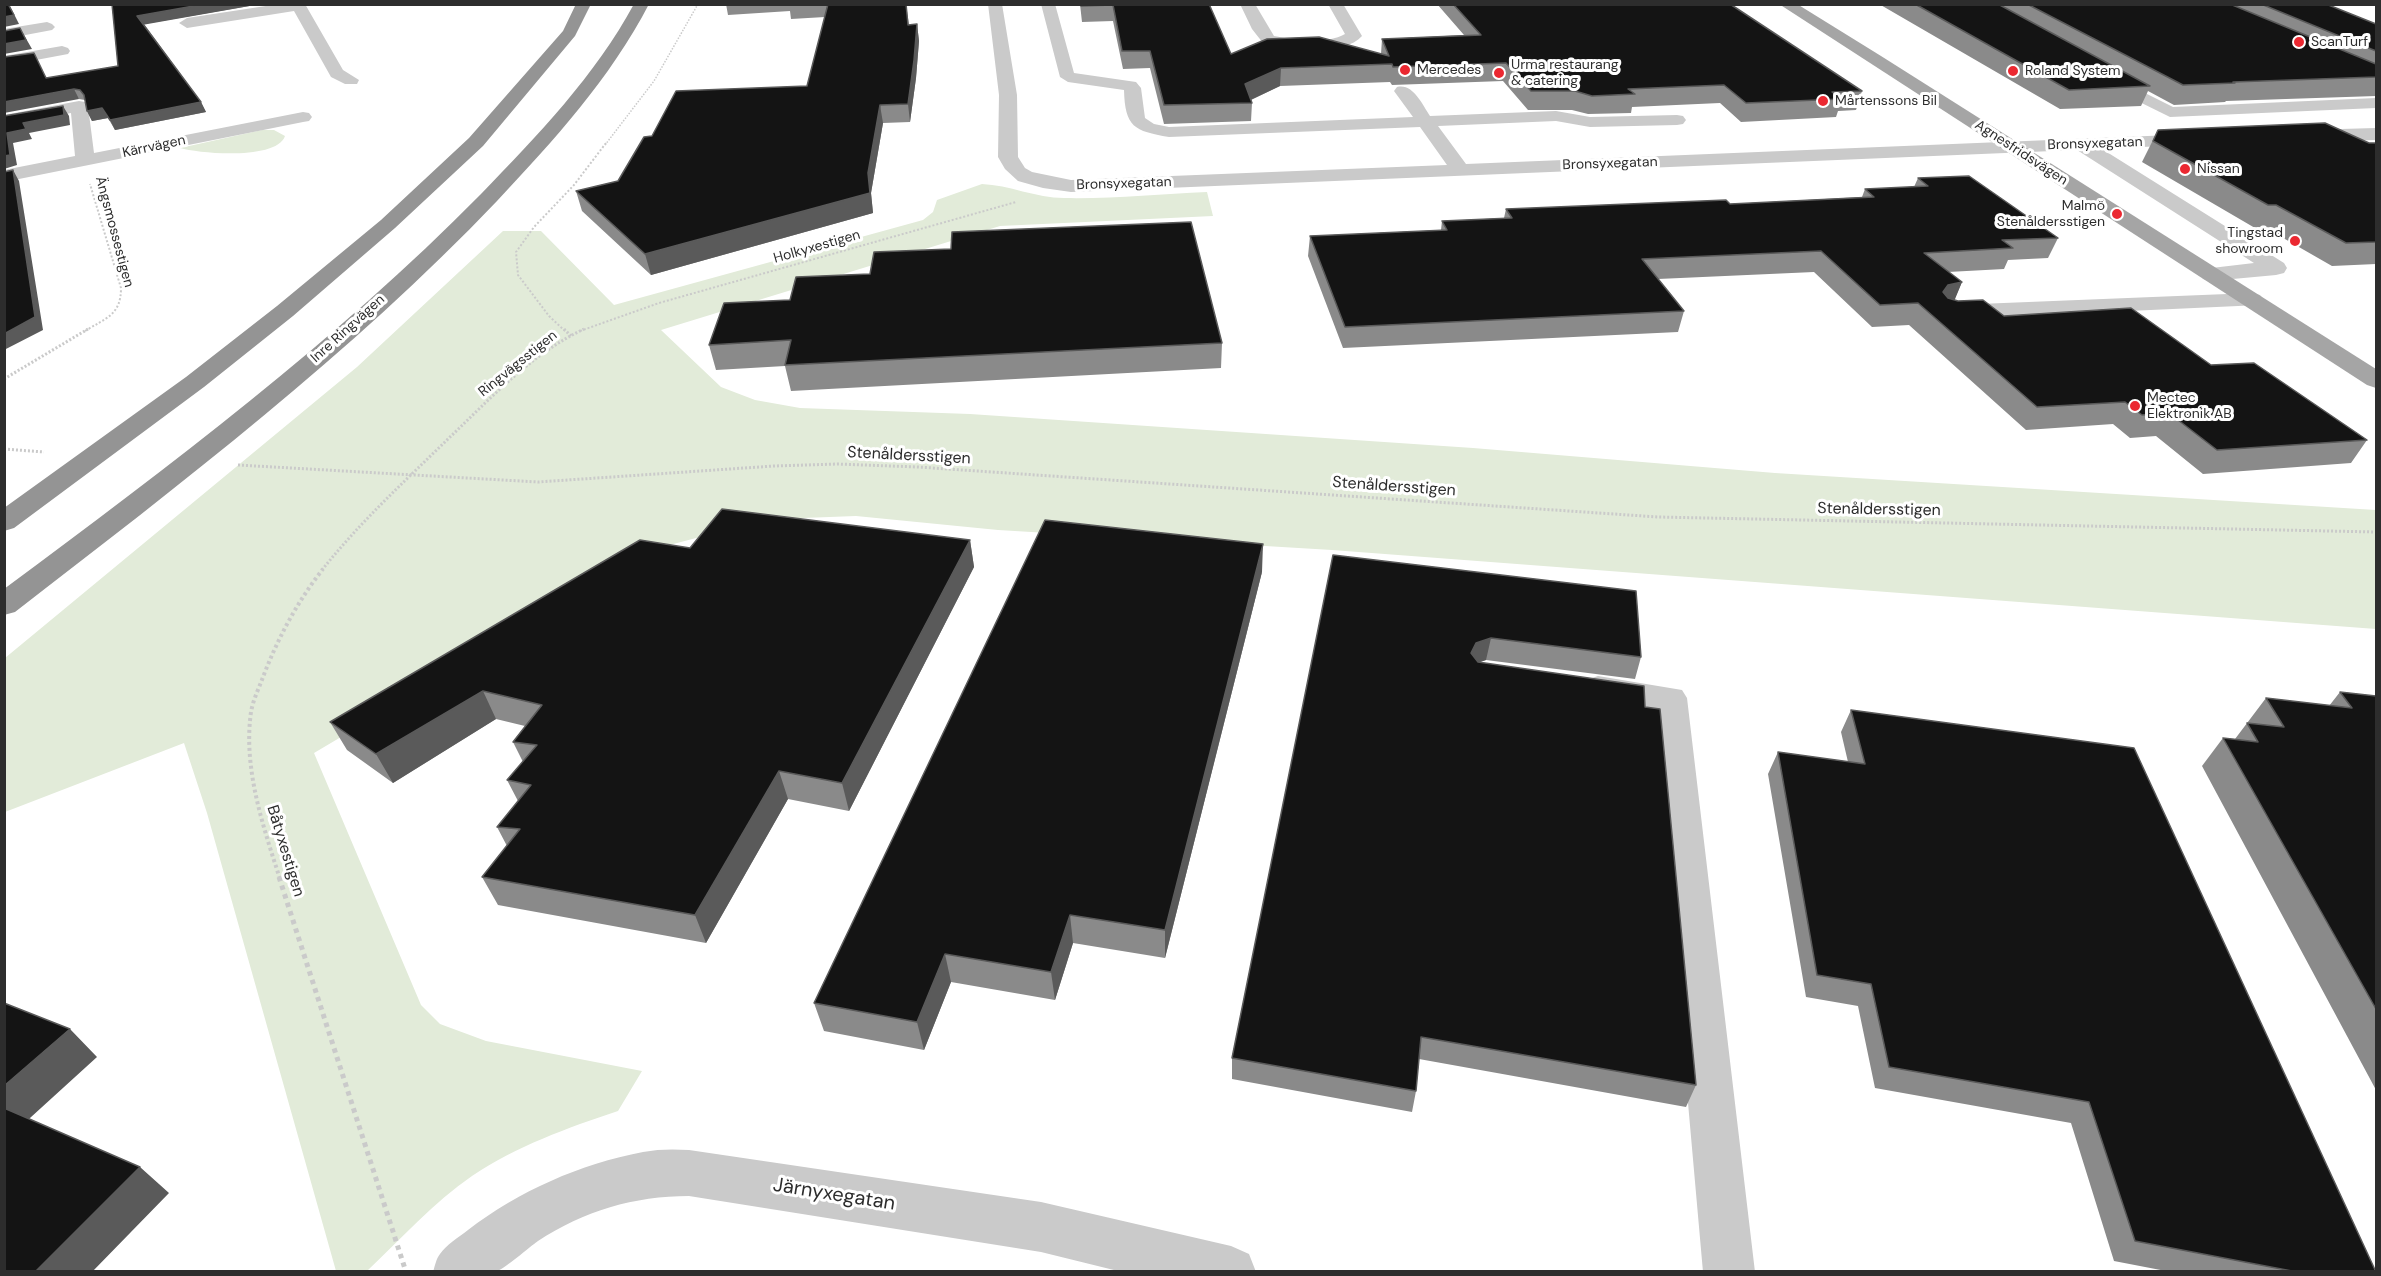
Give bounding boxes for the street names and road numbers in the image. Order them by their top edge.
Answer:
street label: Agnesfridsvägen [1972,117,2070,189]
street label: Kärrvägen [121,132,187,162]
street label: Bronsyxegatan [2047,134,2143,154]
street label: Bronsyxegatan [1562,154,1658,174]
street label: Bronsyxegatan [1076,174,1172,194]
street label: Ängsmossestigen [91,175,137,289]
street label: Holkyxestigen [772,227,862,267]
street label: Inre Ringvägen [308,291,388,367]
street label: Ringvägsstigen [475,327,561,401]
street label: Stenåldersstigen [847,443,971,469]
street label: Stenåldersstigen [1332,473,1456,501]
street label: Stenåldersstigen [1817,499,1941,521]
street label: Båtyxestigen [262,803,308,899]
street label: Järnyxegatan [771,1173,897,1217]

